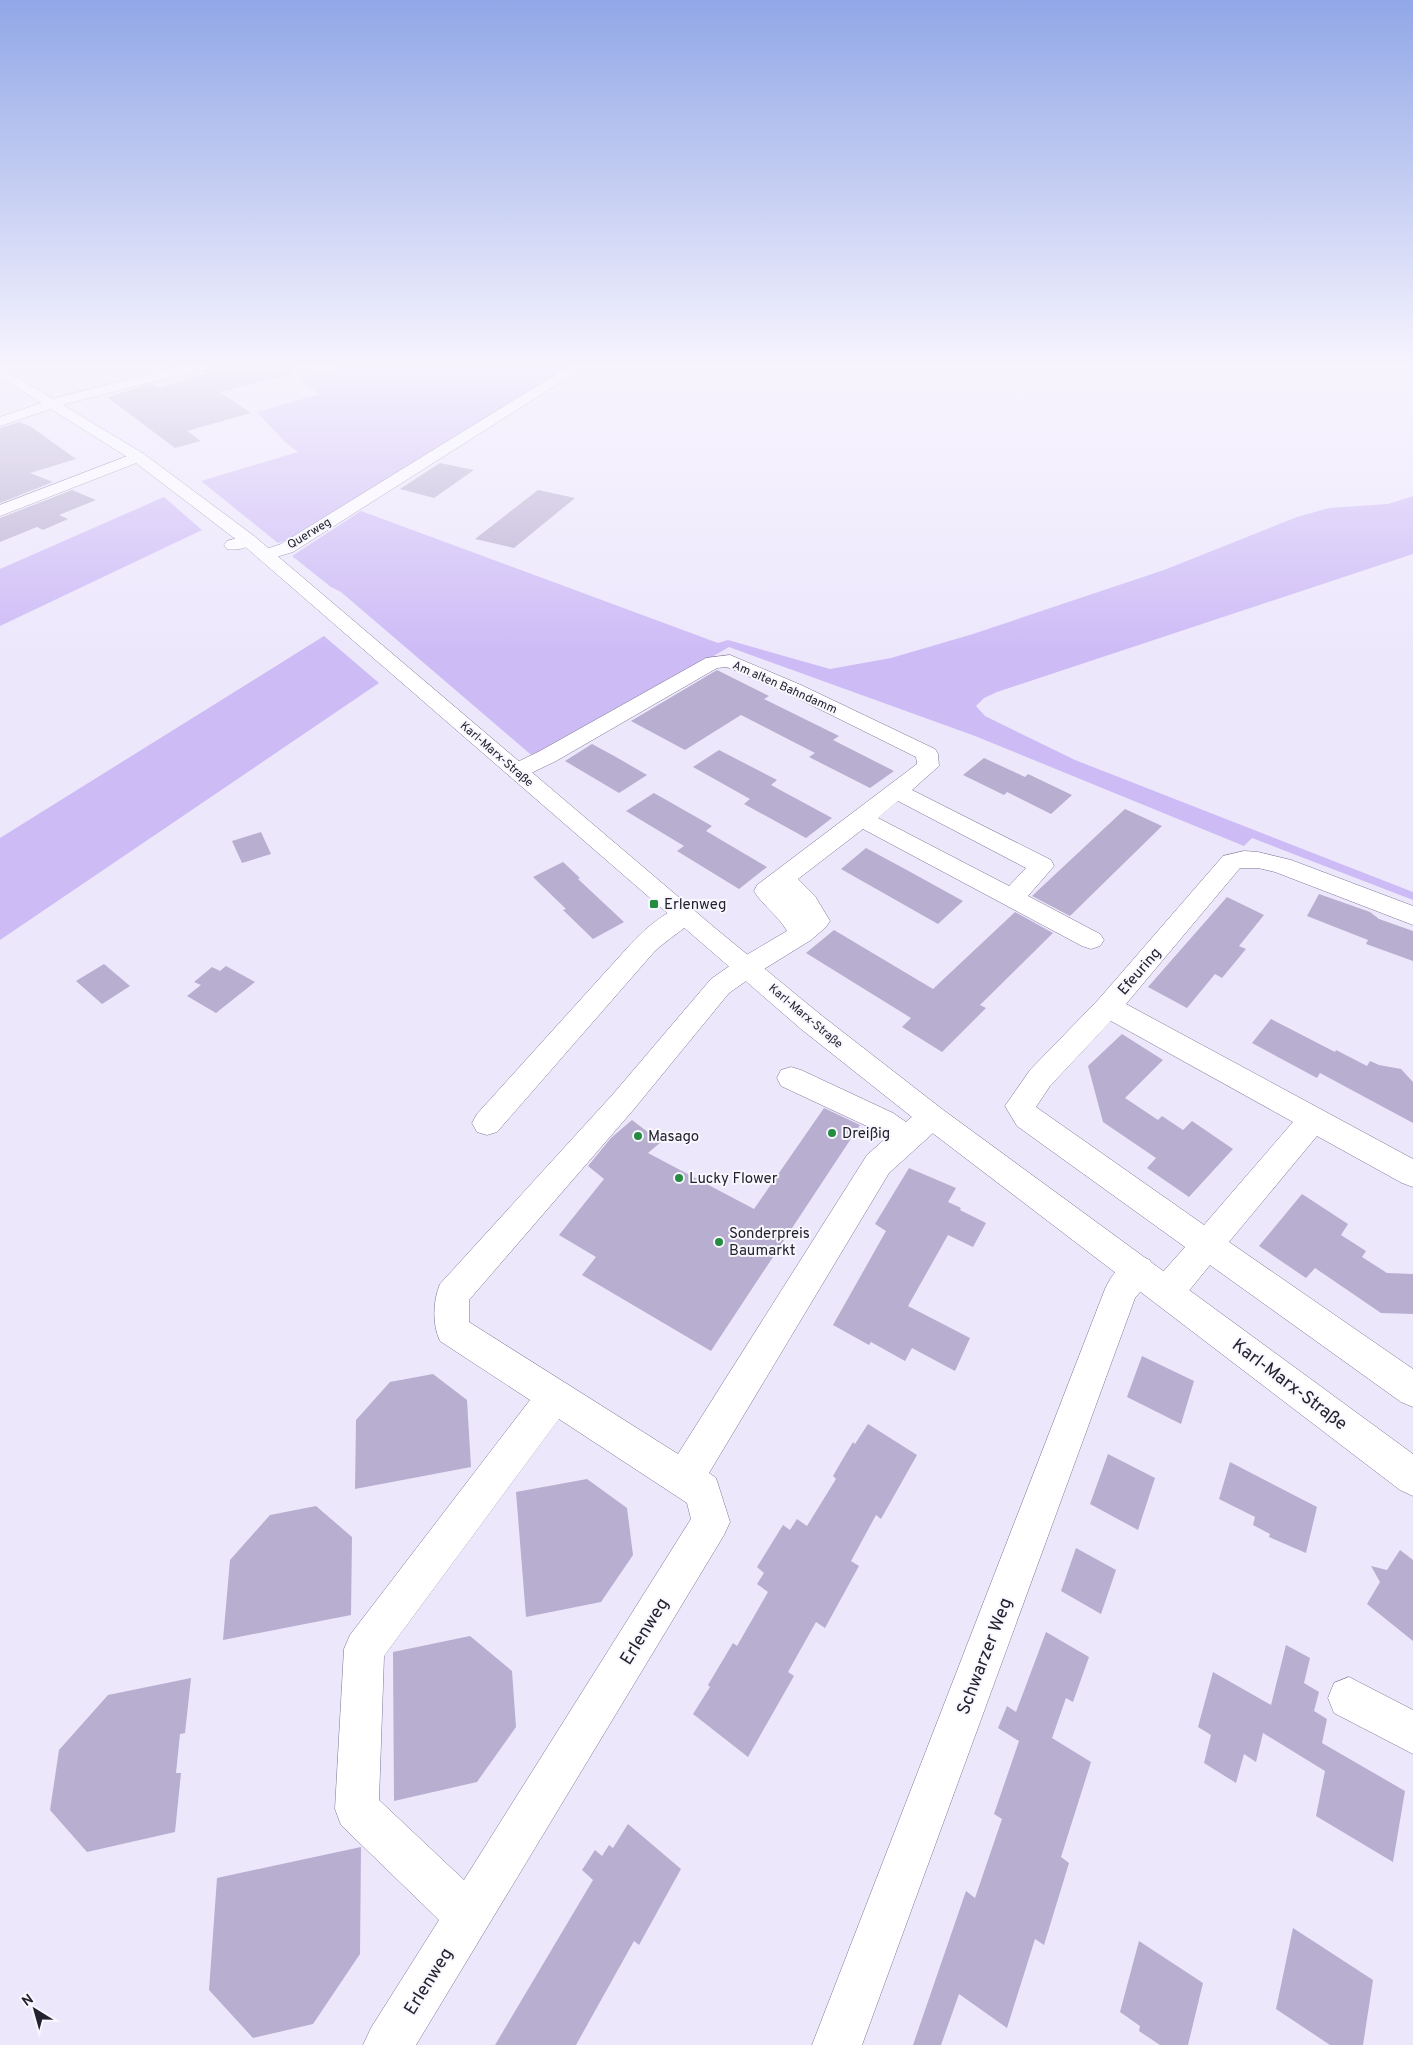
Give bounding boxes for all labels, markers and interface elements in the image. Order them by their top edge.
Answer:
street label: Querweg [285,514,334,553]
street label: Am alten Bahndamm [730,658,839,718]
street label: Karl-Marx-Straße [456,718,536,791]
place label: Erlenweg [664,896,726,915]
marker: Erlenweg [648,898,660,910]
street label: Efeuring [1114,944,1166,1000]
street label: Karl-Marx-Straße [765,981,846,1053]
place label: Dreißig [842,1125,890,1144]
marker: Dreißig [826,1127,838,1139]
place label: Masago [648,1128,699,1147]
marker: Masago [632,1130,644,1142]
place label: Lucky Flower [689,1170,778,1189]
marker: Lucky Flower [673,1172,685,1184]
place label: Sonderpreis Baumarkt [729,1225,810,1261]
marker: Sonderpreis Baumarkt [713,1236,725,1248]
street label: Karl-Marx-Straße [1227,1334,1351,1436]
street label: Erlenweg [616,1594,675,1670]
street label: Schwarzer Weg [953,1595,1018,1718]
street label: Erlenweg [400,1944,459,2020]
north arrow [10,1985,60,2035]
text: N [19,1991,37,2011]

